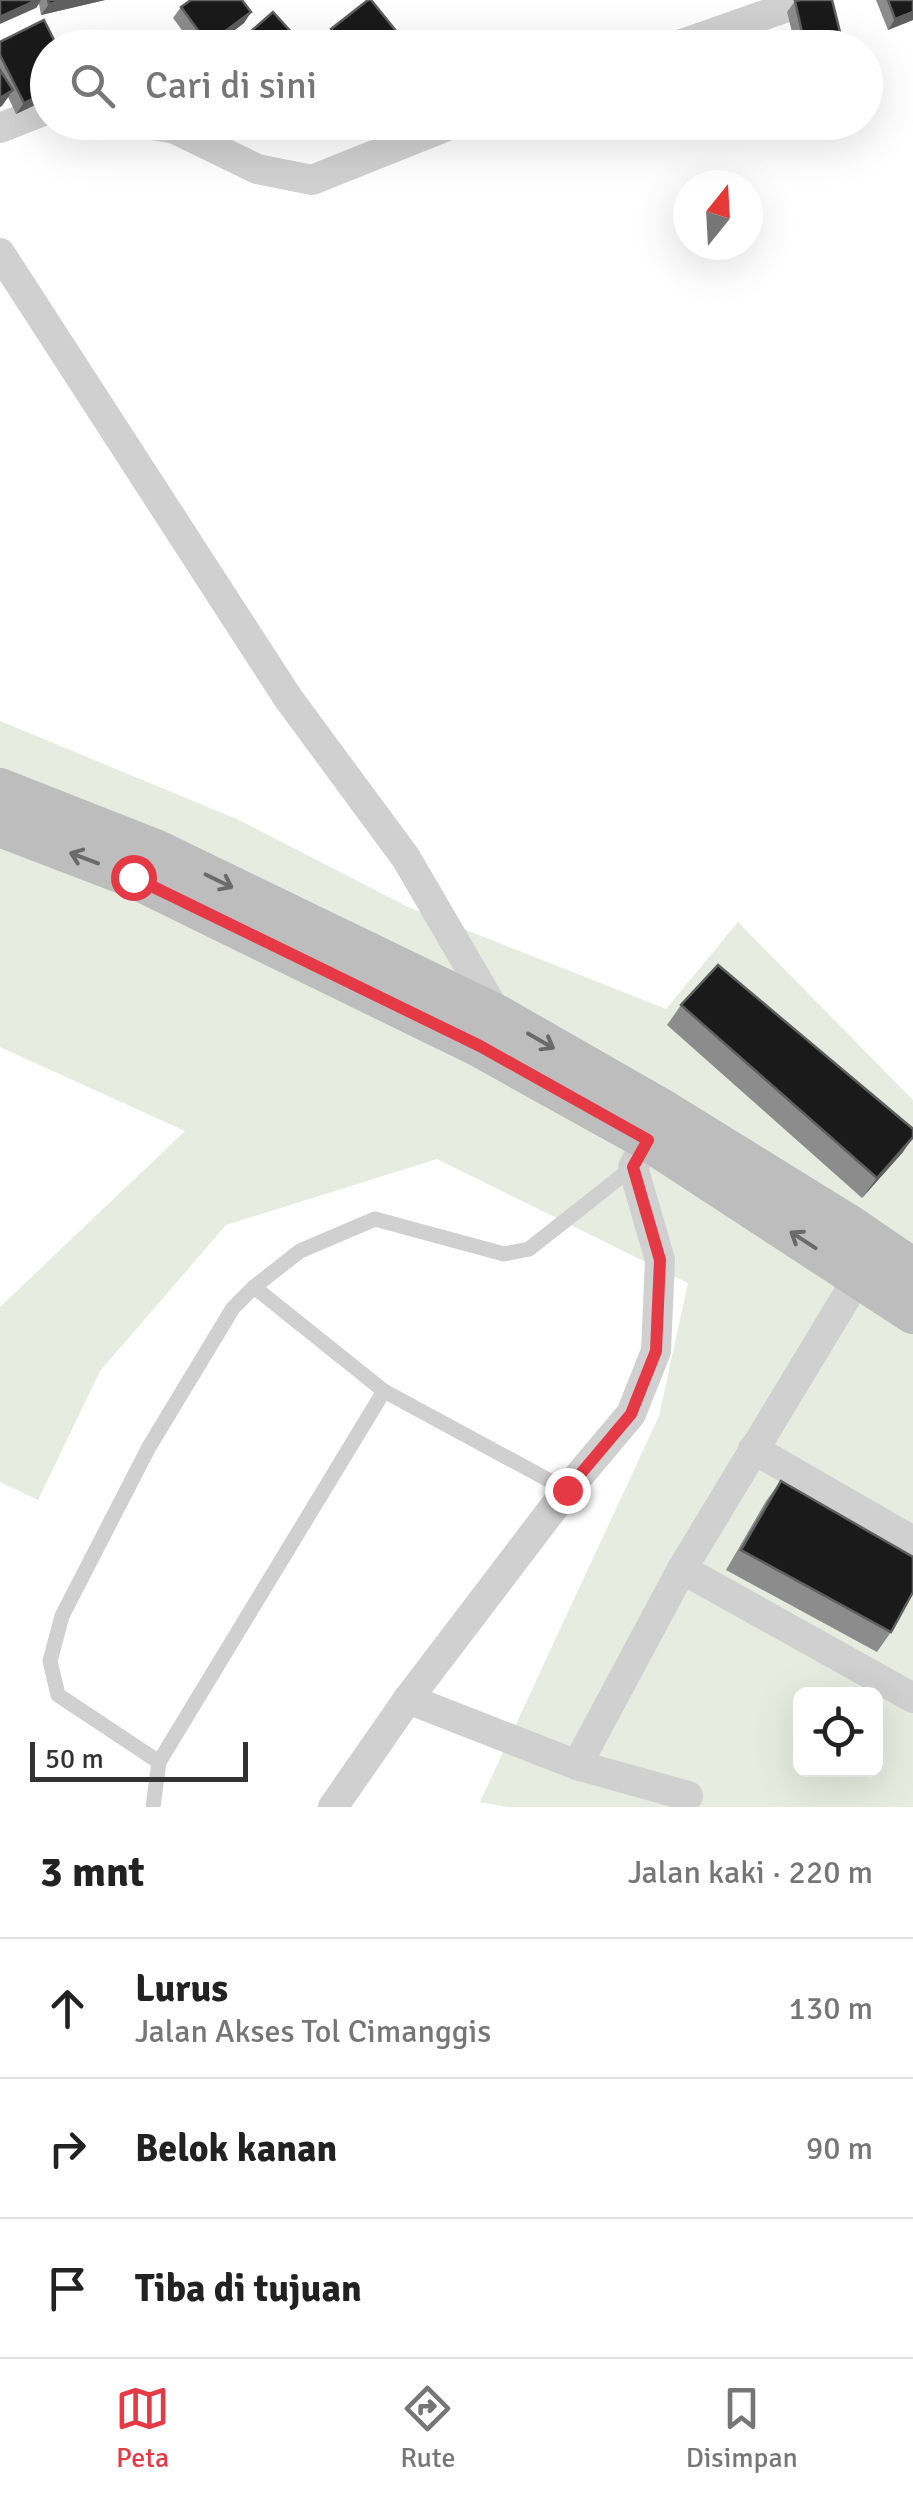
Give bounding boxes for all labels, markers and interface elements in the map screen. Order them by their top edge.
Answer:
search box [30,30,883,140]
icon: search [65,58,120,113]
text: Cari di sini [145,62,317,109]
north arrow [673,170,763,260]
one-way arrow [70,848,100,866]
route start [111,855,157,901]
one-way arrow [204,872,233,891]
one-way arrow [526,1031,555,1051]
one-way arrow [789,1229,818,1250]
route end [545,1468,591,1514]
map controls [793,1687,883,1777]
button: locate [793,1687,883,1777]
scale bar [30,1737,248,1782]
text: 50 m [45,1742,104,1776]
text: 3 mnt [40,1847,145,1898]
text: Jalan kaki · 220 m [628,1853,873,1892]
text: Lurus [135,1965,228,2012]
icon: ahead [40,1981,95,2036]
text: 130 m [789,1989,873,2028]
text: Jalan Akses Tol Cimanggis [135,2012,491,2051]
icon: right [40,2121,95,2176]
text: Belok kanan [135,2125,337,2172]
text: 90 m [806,2129,873,2168]
icon: arrive [40,2261,95,2316]
text: Tiba di tujuan [135,2265,362,2312]
tab: Peta [115,2381,170,2475]
tab: Rute [400,2381,455,2475]
tab: Disimpan [686,2381,798,2475]

